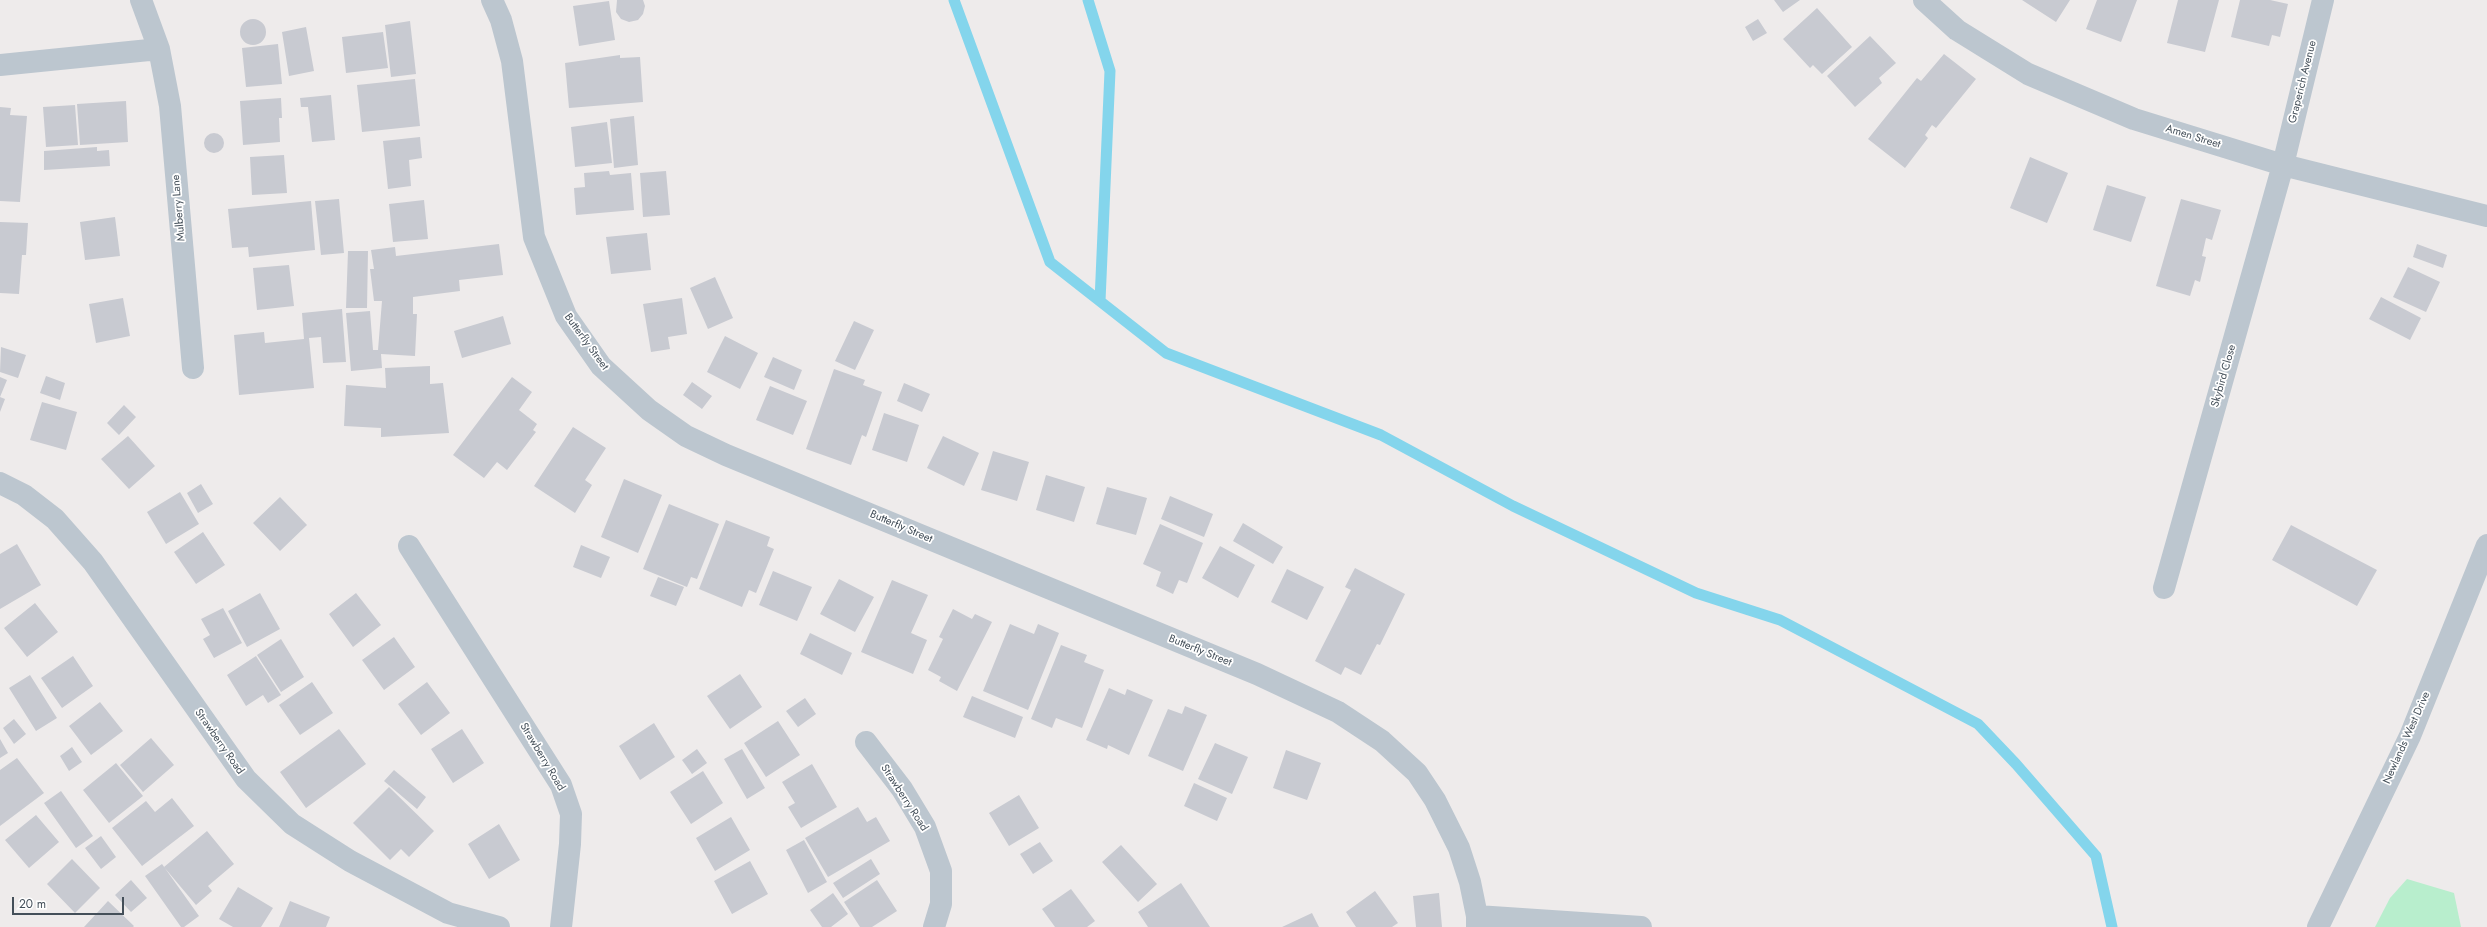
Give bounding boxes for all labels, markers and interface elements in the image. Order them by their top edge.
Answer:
street label: Graperich Avenue [2286,39,2320,125]
street label: Amen Street [2164,122,2222,152]
street label: Mulberry Lane [170,174,188,242]
street label: Butterfly Street [561,311,611,373]
street label: Skybird Close [2209,343,2239,409]
street label: Butterfly Street [868,508,934,546]
street label: Butterfly Street [1167,632,1233,670]
street label: Newlands West Drive [2381,690,2433,786]
street label: Strawberry Road [192,707,246,777]
street label: Strawberry Road [517,721,567,793]
street label: Strawberry Road [878,762,930,834]
scale bar [14,889,126,915]
text: 20 m [19,895,46,913]

